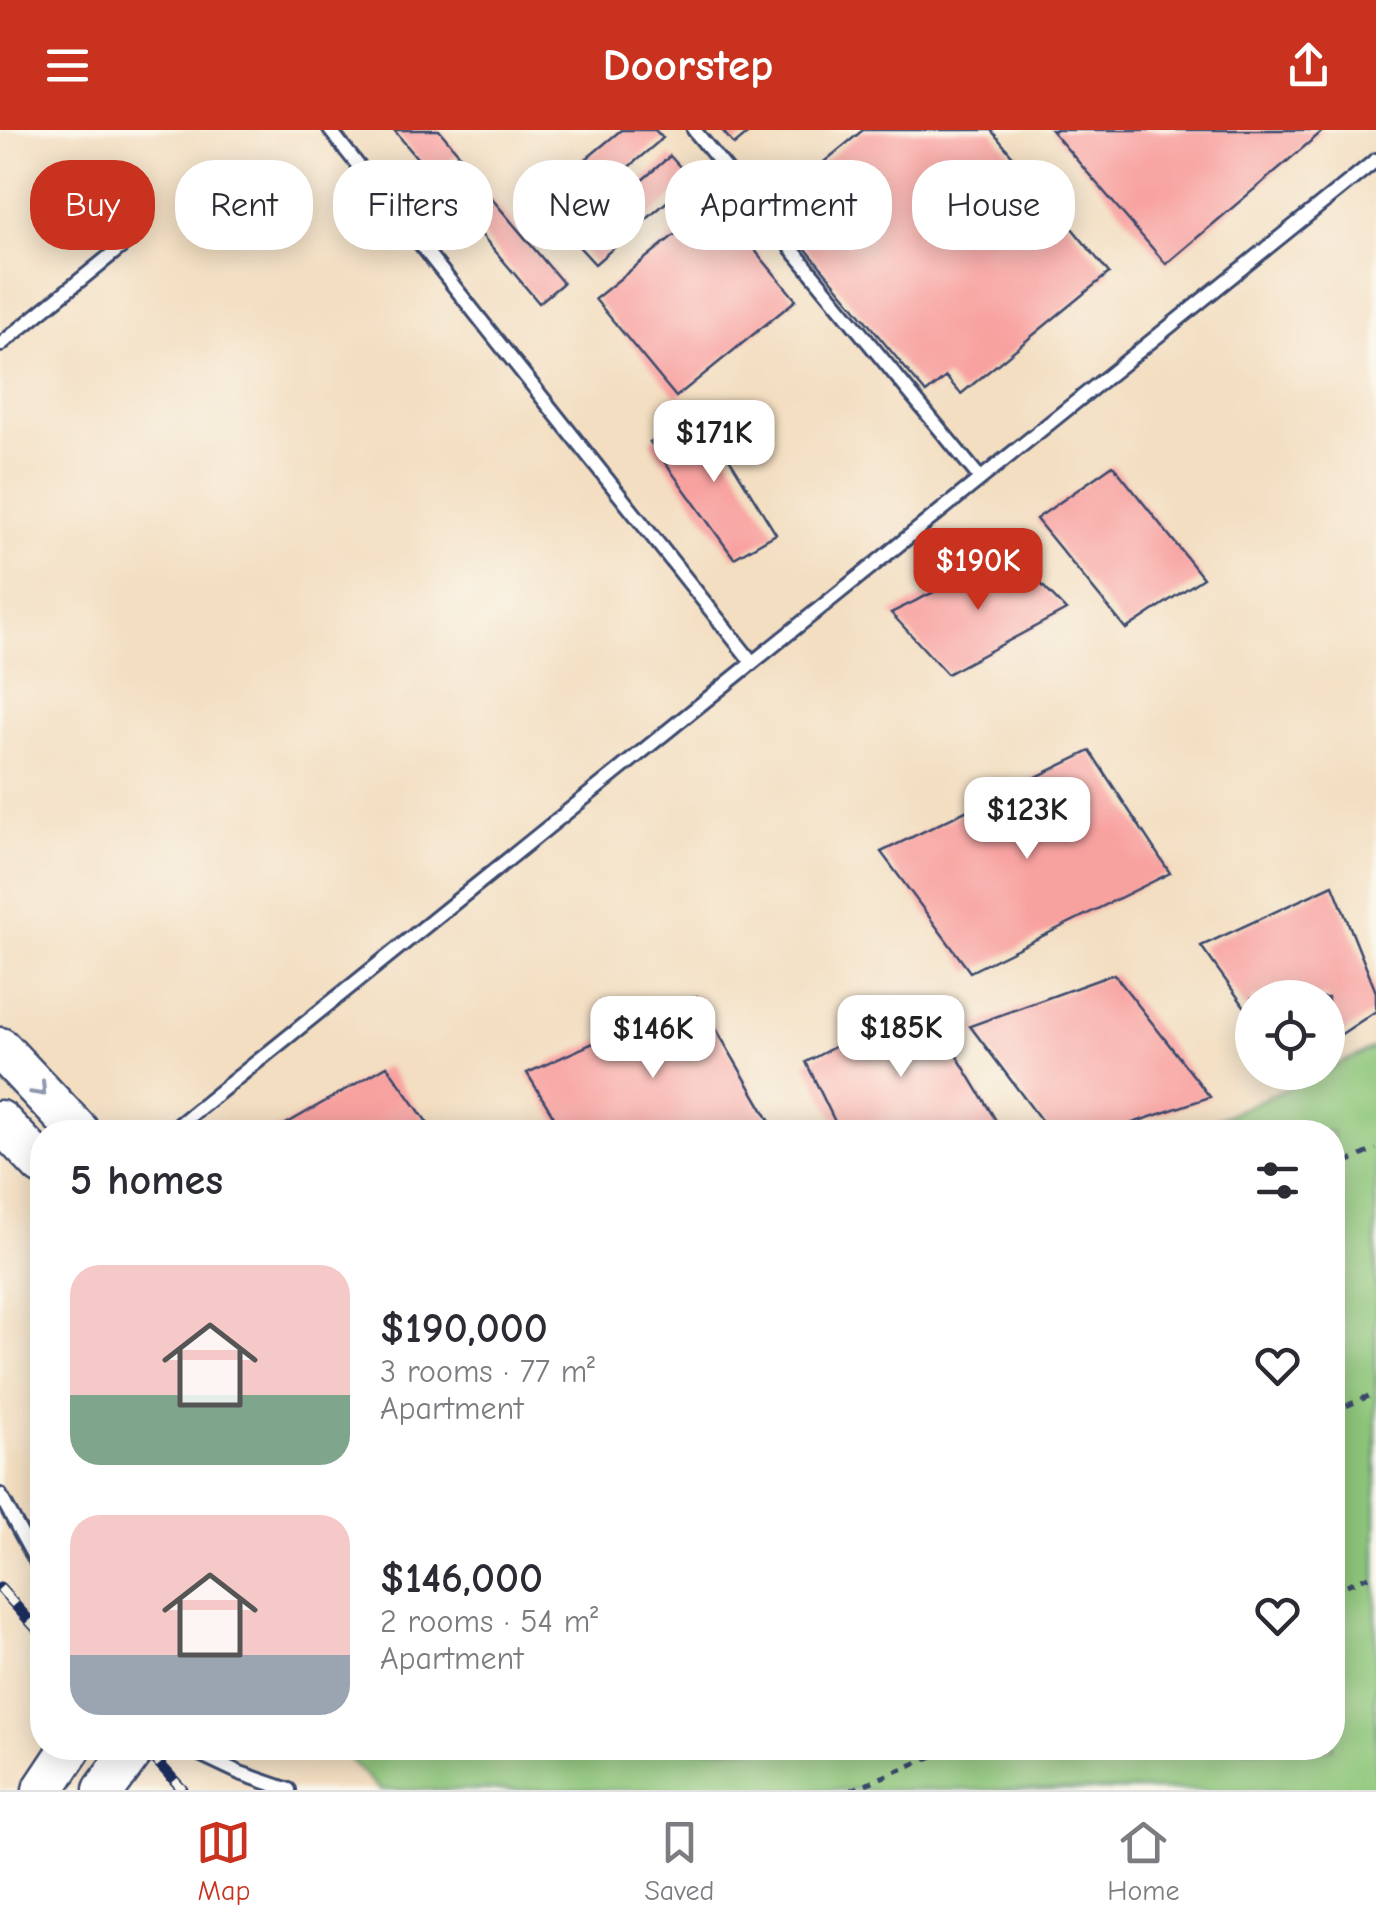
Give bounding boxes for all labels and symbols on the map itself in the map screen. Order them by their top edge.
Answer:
pin: $171K [644,400,784,485]
pin: $190K [908,528,1048,613]
pin: $123K [957,777,1097,862]
pin: $185K [831,995,971,1080]
pin: $146K [583,996,723,1081]
one-way arrow [28,1078,46,1097]

